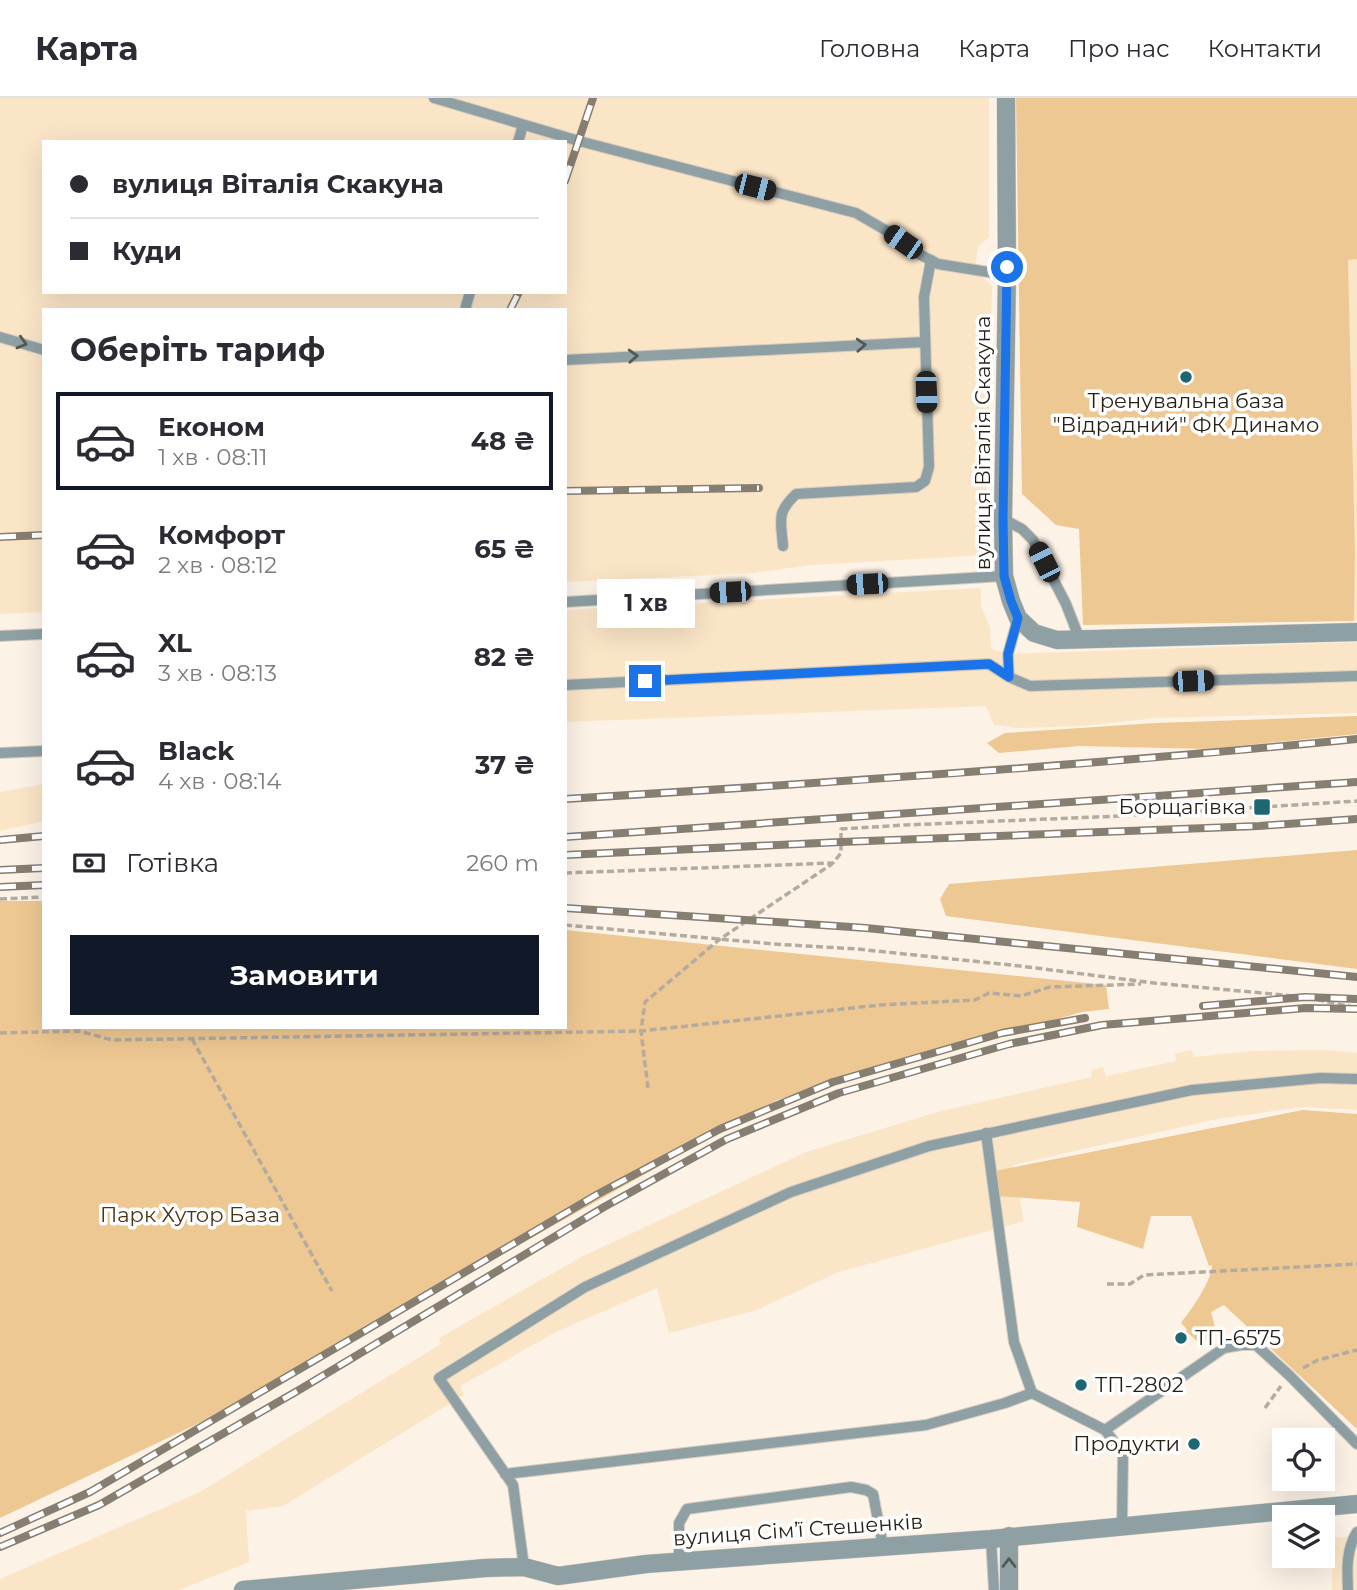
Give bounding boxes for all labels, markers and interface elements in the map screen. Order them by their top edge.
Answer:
text: Карта [35,28,138,68]
text: Головна [819,34,920,63]
text: Карта [958,34,1030,63]
text: Про нас [1068,34,1170,63]
text: Контакти [1208,34,1322,63]
text: вулиця Віталія Скакуна [112,168,444,200]
car [733,172,778,202]
car [880,221,927,263]
text: Куди [112,235,182,267]
route start [991,251,1023,283]
street label: вулиця Віталія Скакуна [970,316,995,570]
text: Оберіть тариф [70,330,325,369]
one-way arrow [16,335,28,350]
one-way arrow [855,338,866,353]
one-way arrow [628,349,639,364]
marker: Тренувальна база "Відрадний" ФК Динамо [1178,369,1194,385]
car [915,371,938,413]
place label: Тренувальна база "Відрадний" ФК Динамо [1053,388,1319,437]
icon: car [74,410,137,473]
text: Економ [158,411,265,443]
text: 48 ₴ [471,425,535,457]
text: 1 хв · 08:11 [158,443,268,471]
icon: car [74,518,137,581]
text: Комфорт [158,519,285,551]
text: 65 ₴ [474,533,535,565]
car [1026,539,1063,585]
text: 2 хв · 08:12 [158,551,277,579]
car [846,572,889,596]
callout: 1 хв [596,580,694,628]
car [709,580,752,604]
text: 1 хв [624,589,668,617]
icon: car [74,626,137,689]
text: XL [158,627,192,659]
text: 82 ₴ [474,641,535,673]
text: 3 хв · 08:13 [158,659,277,687]
route end [629,665,661,697]
car [1172,670,1215,692]
icon: car [74,734,137,797]
text: Black [158,735,234,767]
text: 37 ₴ [475,749,535,781]
text: 4 хв · 08:14 [158,767,281,795]
place label: Борщагівка [1119,794,1246,819]
marker: Борщагівка [1252,797,1272,817]
icon: cash [70,844,108,882]
text: Готівка [126,847,219,879]
text: 260 m [466,849,539,877]
button: Замовити [70,935,539,1015]
park label: Парк Хутор База [100,1202,280,1227]
place label: ТП-6575 [1195,1325,1281,1350]
marker: ТП-6575 [1173,1330,1189,1346]
place label: ТП-2802 [1095,1372,1184,1397]
marker: ТП-2802 [1073,1377,1089,1393]
map controls [1272,1428,1335,1568]
button: locate [1272,1428,1335,1491]
place label: Продукти [1073,1431,1180,1456]
marker: Продукти [1186,1436,1202,1452]
button: layers [1272,1505,1335,1568]
street label: вулиця Сімʼї Стешенків [672,1508,924,1551]
one-way arrow [1001,1557,1017,1568]

